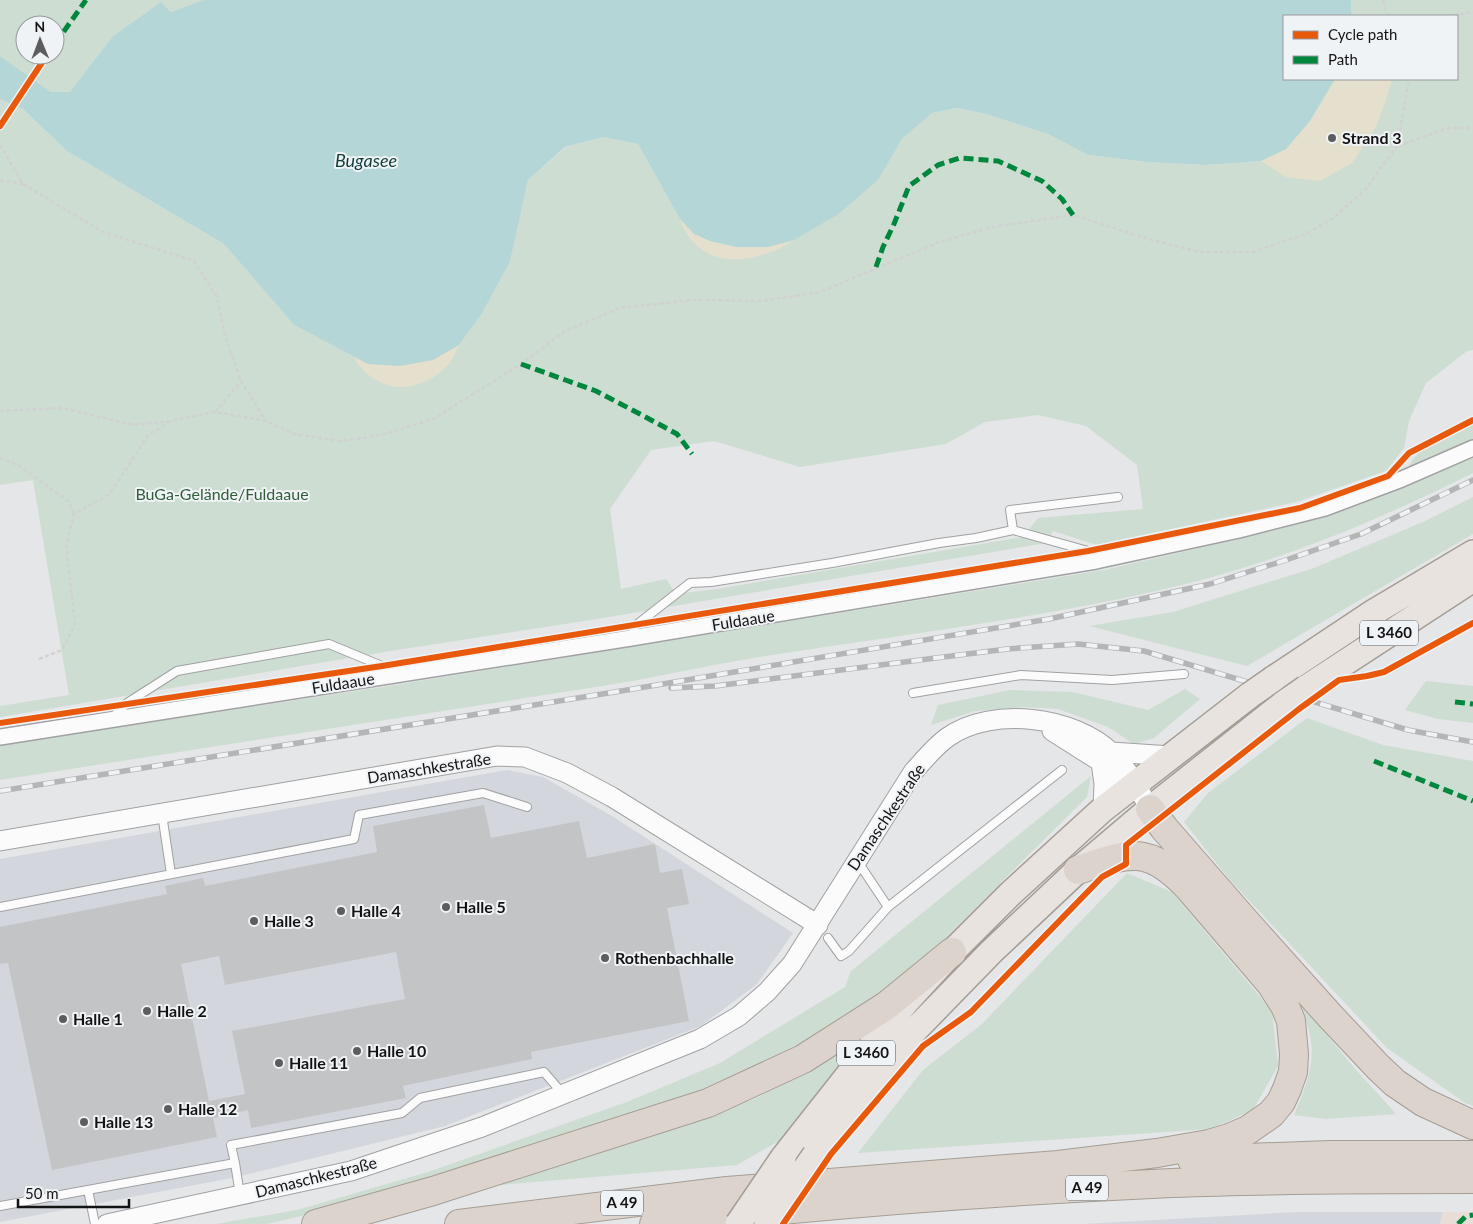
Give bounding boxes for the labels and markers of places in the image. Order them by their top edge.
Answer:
place label: Strand 3 [1342,128,1402,147]
marker: Strand 3 [1326,132,1338,144]
place label: Halle 5 [456,897,506,916]
place label: Halle 4 [351,901,401,920]
marker: Halle 5 [440,901,452,913]
marker: Halle 4 [335,905,347,917]
place label: Halle 3 [264,911,314,930]
marker: Halle 3 [248,915,260,927]
place label: Rothenbachhalle [615,948,734,967]
marker: Rothenbachhalle [599,952,611,964]
place label: Halle 2 [157,1001,207,1020]
marker: Halle 2 [141,1005,153,1017]
place label: Halle 1 [73,1009,123,1028]
marker: Halle 1 [57,1013,69,1025]
place label: Halle 10 [367,1041,426,1060]
marker: Halle 10 [351,1045,363,1057]
place label: Halle 11 [289,1053,348,1072]
marker: Halle 11 [273,1057,285,1069]
place label: Halle 12 [178,1099,237,1118]
marker: Halle 12 [162,1103,174,1115]
place label: Halle 13 [94,1112,153,1131]
marker: Halle 13 [78,1116,90,1128]

